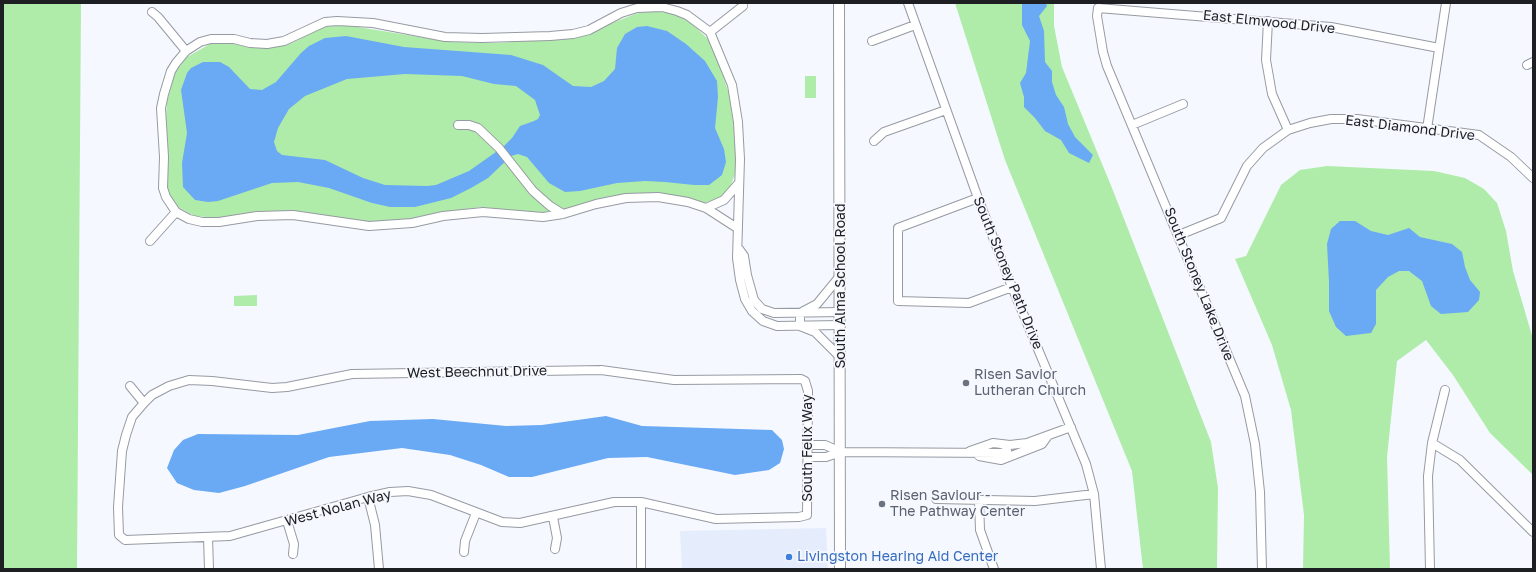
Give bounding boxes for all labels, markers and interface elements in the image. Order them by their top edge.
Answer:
street label: East Elmwood Drive [1202,7,1336,37]
street label: East Diamond Drive [1344,112,1476,144]
street label: South Stoney Path Drive [970,194,1046,352]
street label: South Alma School Road [833,203,849,369]
street label: South Stoney Lake Drive [1160,205,1238,363]
street label: West Beechnut Drive [407,362,547,382]
place label: Risen Savior Lutheran Church [974,367,1086,400]
marker: Risen Savior Lutheran Church [961,378,971,388]
street label: South Felix Way [800,394,816,502]
street label: West Nolan Way [283,486,393,530]
place label: Risen Saviour - The Pathway Center [890,488,1025,520]
marker: Risen Saviour - The Pathway Center [877,499,887,509]
place label: Livingston Hearing Aid Center [797,549,998,565]
marker: Livingston Hearing Aid Center [784,552,794,562]

